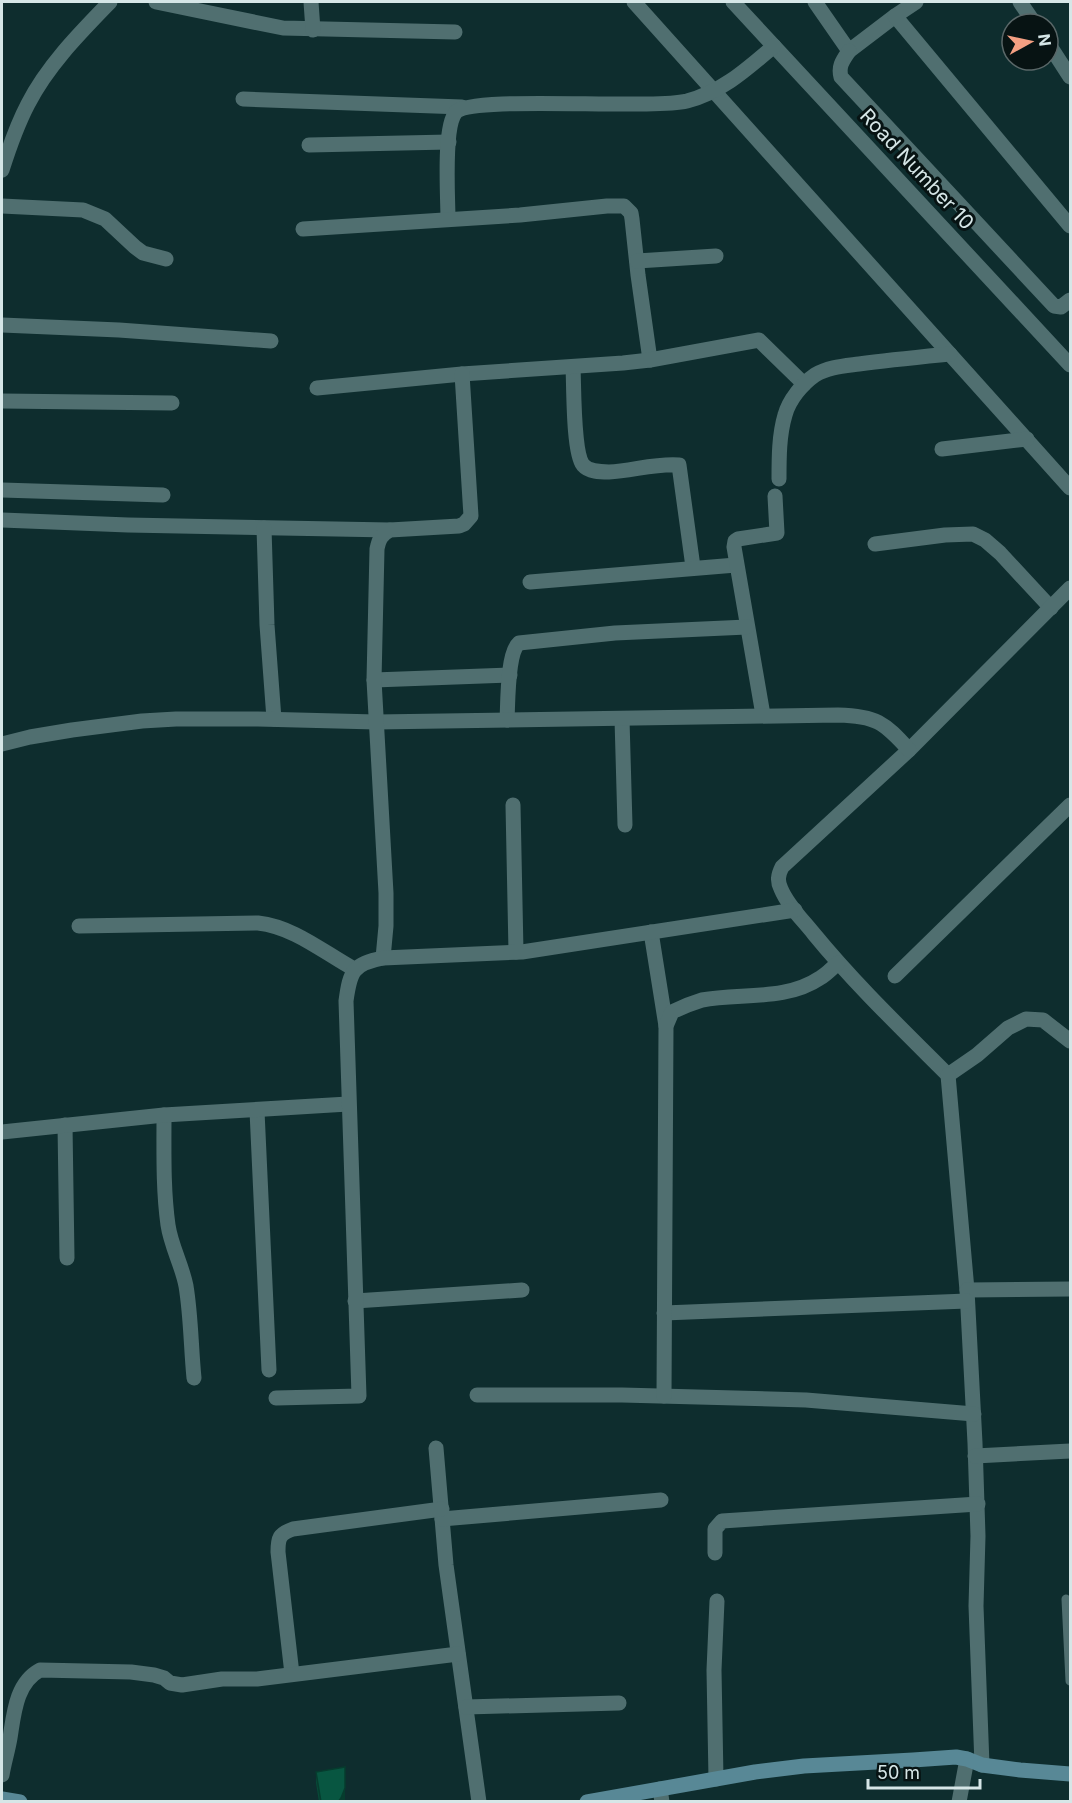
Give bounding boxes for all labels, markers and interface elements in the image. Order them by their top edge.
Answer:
north arrow [1000,12,1060,72]
text: N [1034,32,1056,47]
street label: Road Number 10 [855,104,979,234]
scale bar [868,1752,980,1790]
text: 50 m [877,1762,920,1783]

